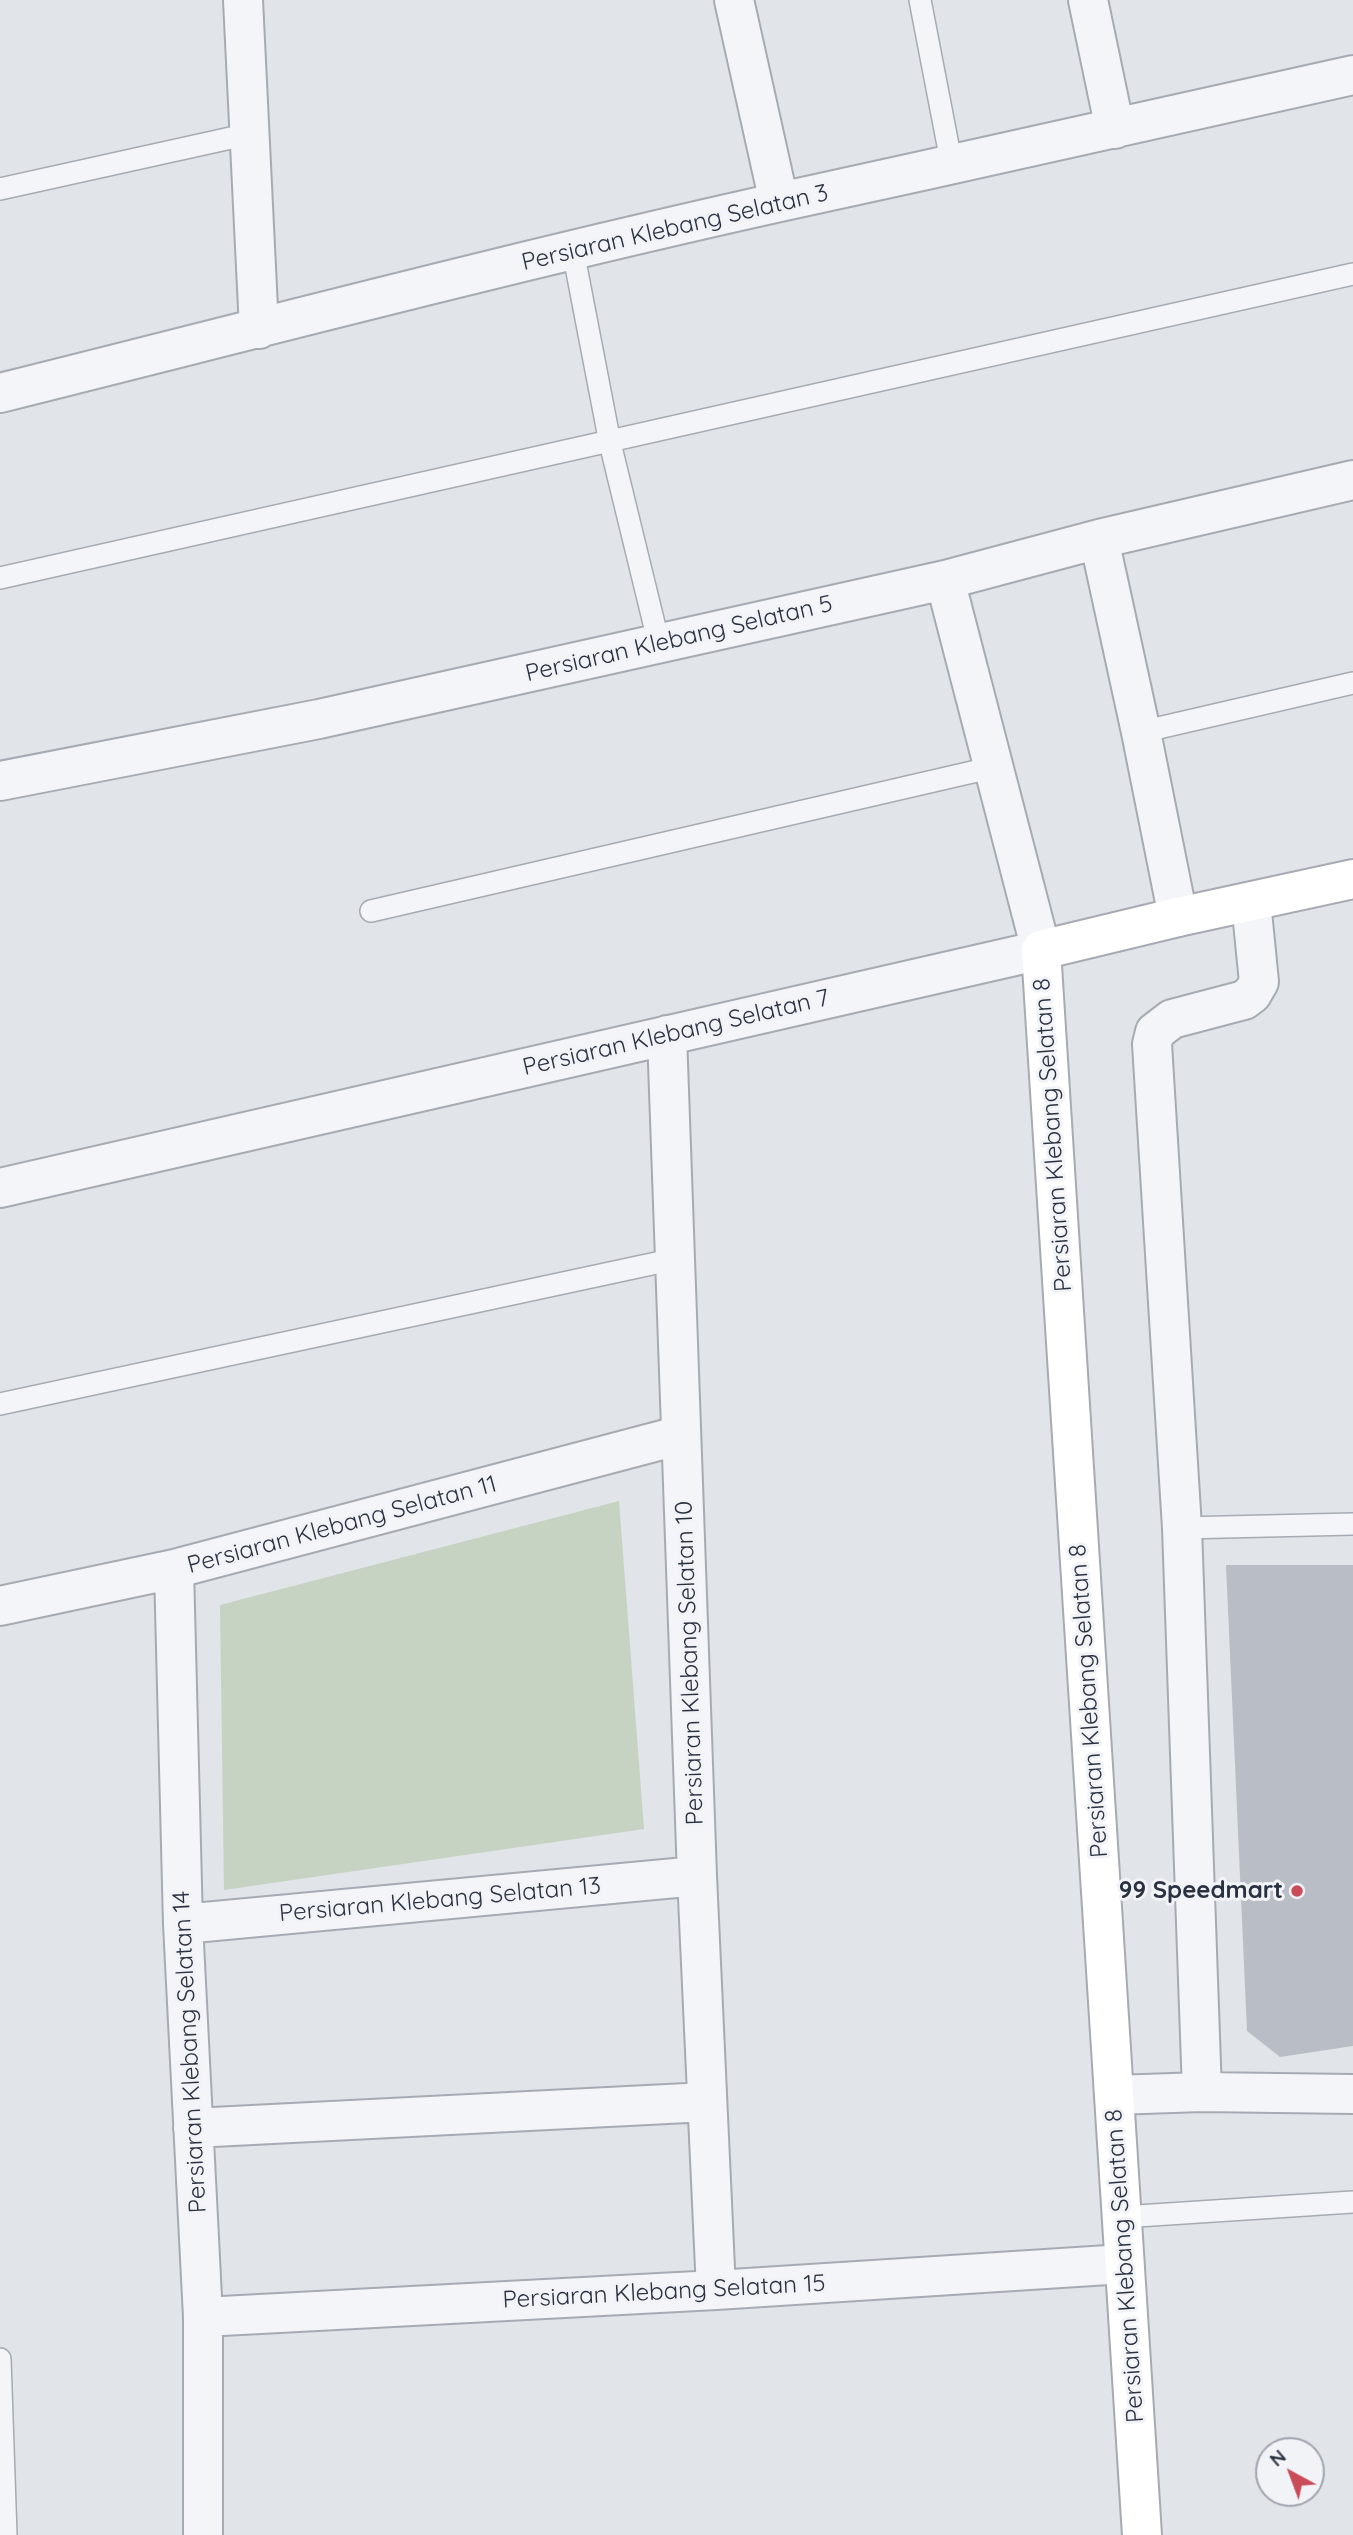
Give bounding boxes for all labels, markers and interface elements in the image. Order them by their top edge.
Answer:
street label: Persiaran Klebang Selatan 3 [519,179,831,277]
street label: Persiaran Klebang Selatan 5 [523,590,835,688]
street label: Persiaran Klebang Selatan 8 [1028,977,1078,1293]
street label: Persiaran Klebang Selatan 7 [520,984,832,1082]
street label: Persiaran Klebang Selatan 11 [184,1470,500,1580]
street label: Persiaran Klebang Selatan 10 [670,1500,710,1826]
street label: Persiaran Klebang Selatan 8 [1064,1543,1114,1859]
street label: Persiaran Klebang Selatan 13 [278,1872,602,1928]
place label: 99 Speedmart [1119,1877,1283,1905]
marker: 99 Speedmart [1289,1883,1305,1899]
street label: Persiaran Klebang Selatan 14 [167,1890,213,2214]
street label: Persiaran Klebang Selatan 8 [1100,2108,1150,2424]
street label: Persiaran Klebang Selatan 15 [502,2269,826,2315]
north arrow [1255,2437,1325,2507]
text: N [1264,2444,1291,2471]

